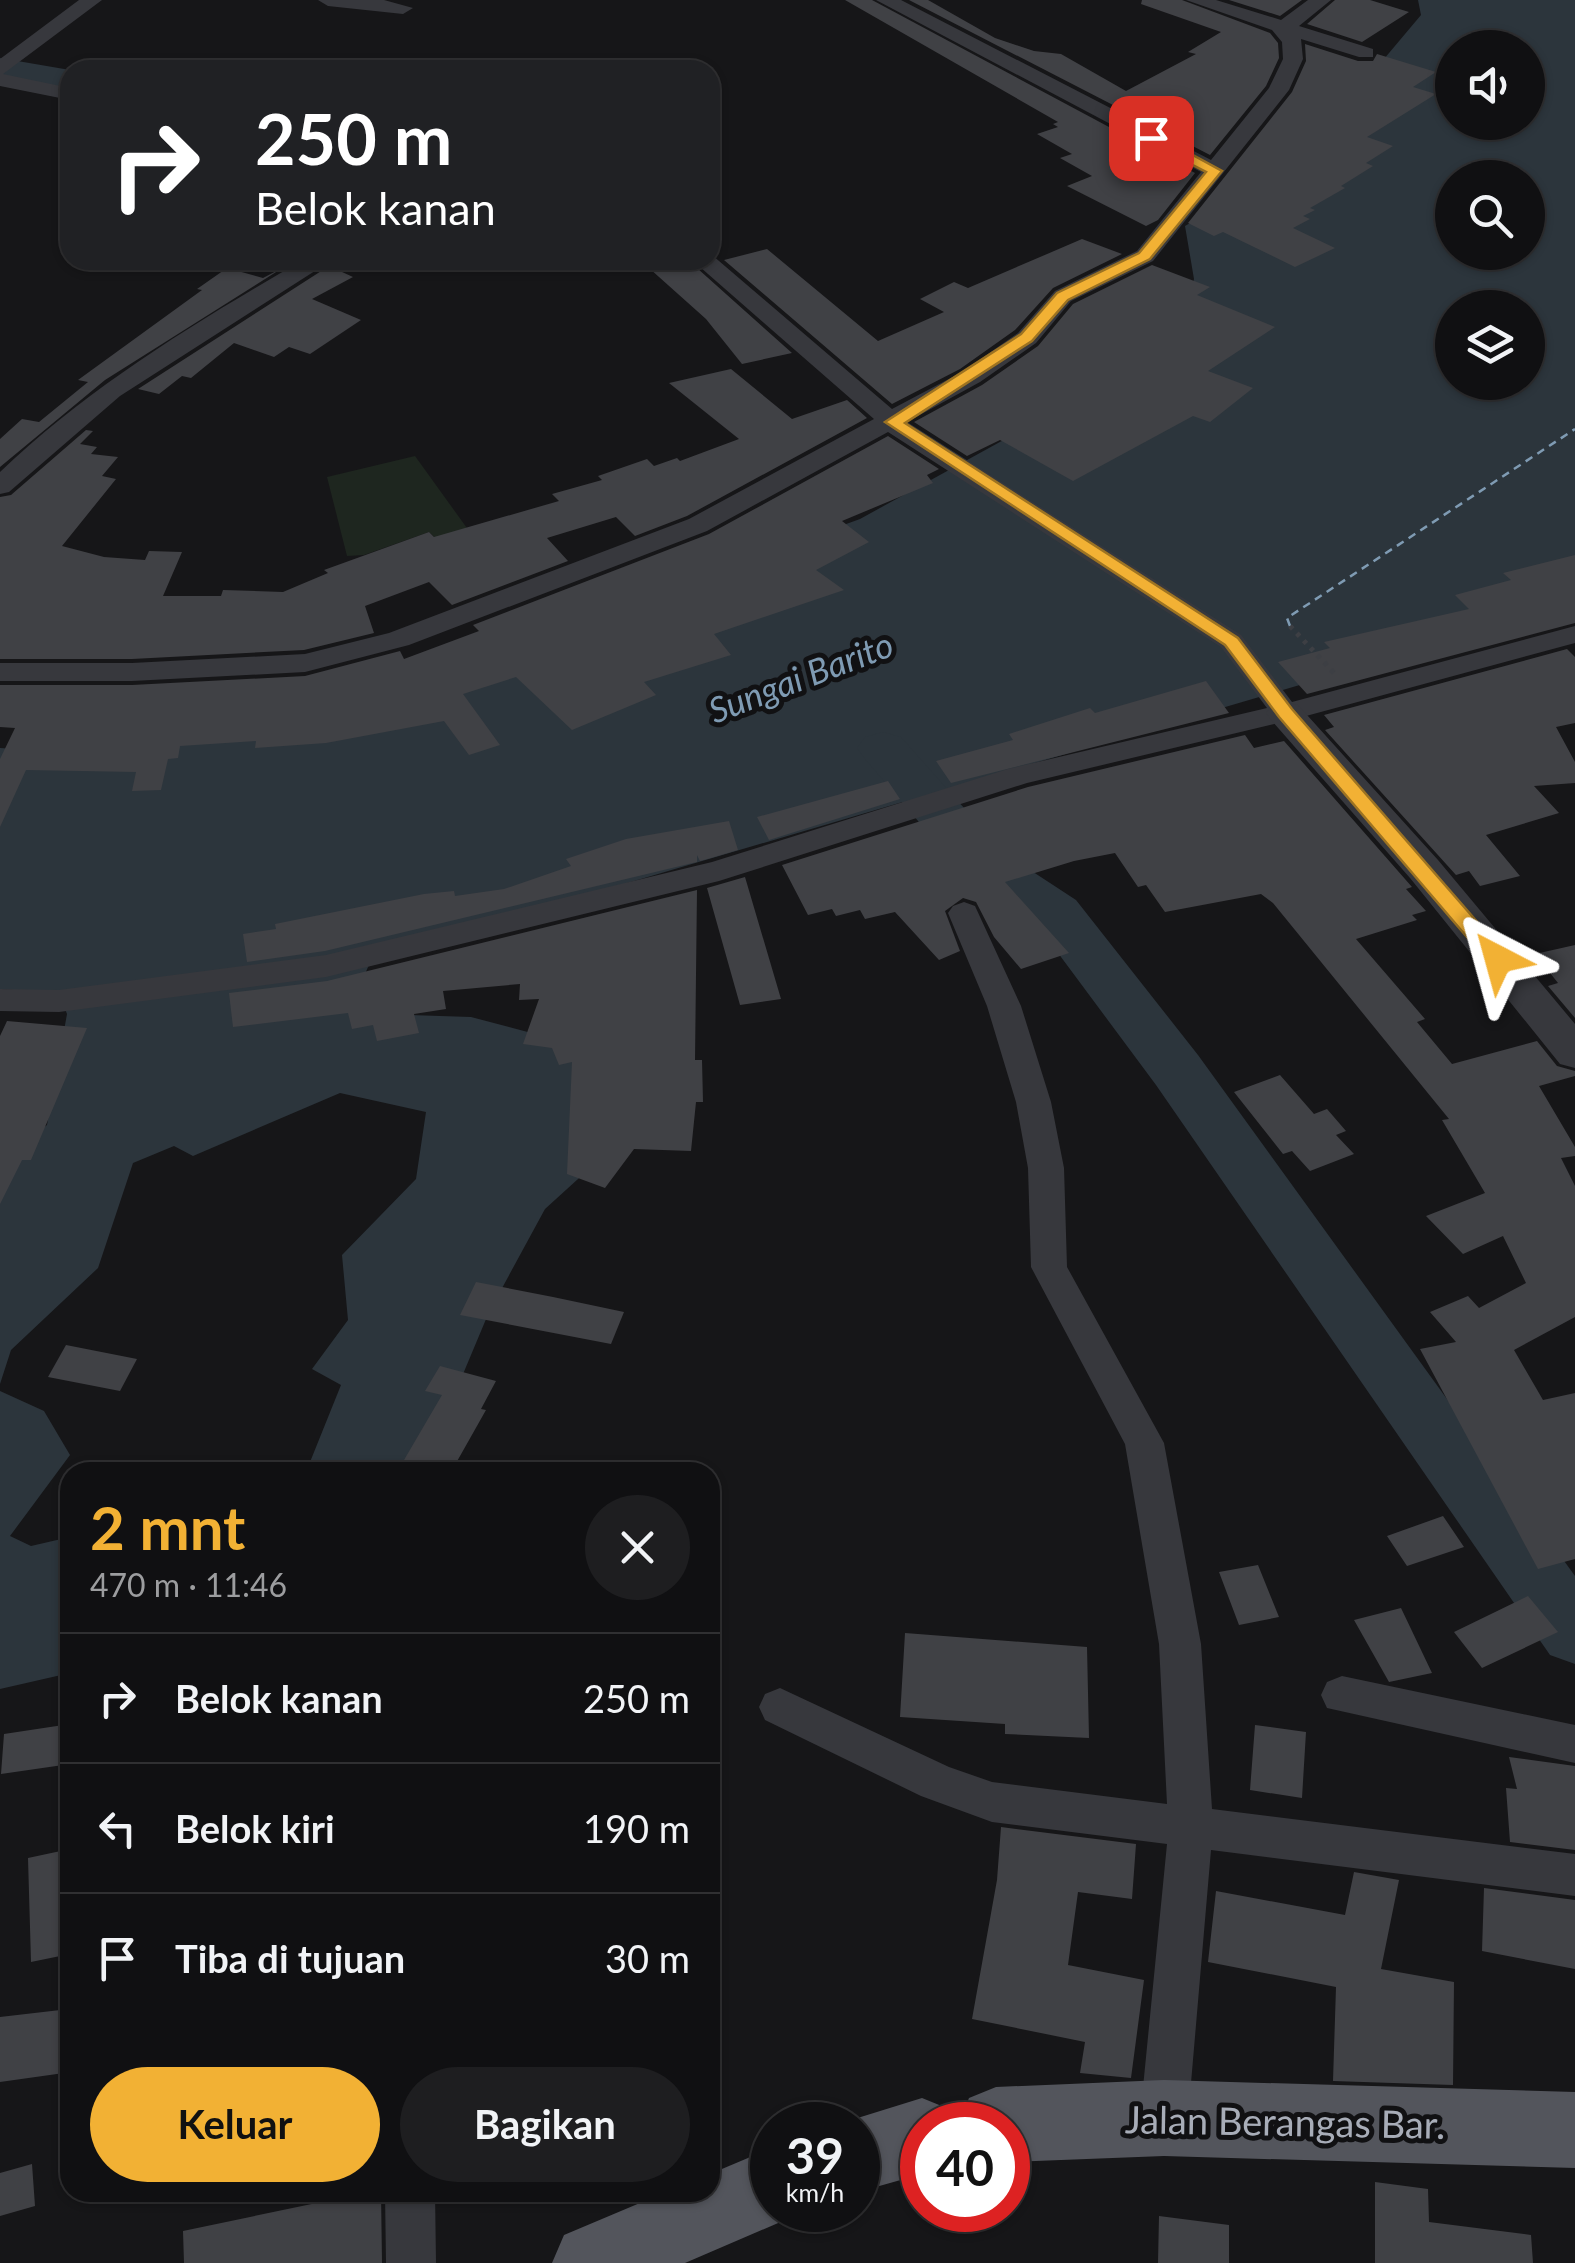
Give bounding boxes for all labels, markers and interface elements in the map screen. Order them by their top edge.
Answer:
map controls [1435,30,1545,400]
button: sound [1435,30,1545,140]
text: 250 m [255,96,452,180]
pin [1109,96,1194,181]
icon: right [90,100,220,230]
icon: arrive [1124,111,1179,166]
button: search [1435,160,1545,270]
text: Belok kanan [255,181,496,235]
button: layers [1435,290,1545,400]
water label: Sungai Barito [702,622,898,730]
position arrow [1446,907,1550,1011]
text: 2 mnt [90,1491,245,1563]
button: close [585,1495,690,1600]
text: 470 m · 11:46 [90,1565,287,1604]
icon: right [90,1671,145,1726]
text: Belok kanan [175,1675,383,1721]
text: 250 m [583,1675,690,1721]
icon: left [90,1801,145,1856]
text: Belok kiri [175,1805,335,1851]
text: 190 m [583,1805,690,1851]
icon: arrive [90,1931,145,1986]
text: Tiba di tujuan [175,1935,405,1981]
text: 30 m [605,1935,690,1981]
button: Keluar [90,2067,380,2182]
button: Bagikan [400,2067,690,2182]
street label: Jalan Berangas Bar. [1125,2095,1446,2147]
speed limit sign: 40 [900,2102,1030,2232]
text: 39 [786,2125,844,2185]
text: km/h [786,2177,844,2207]

